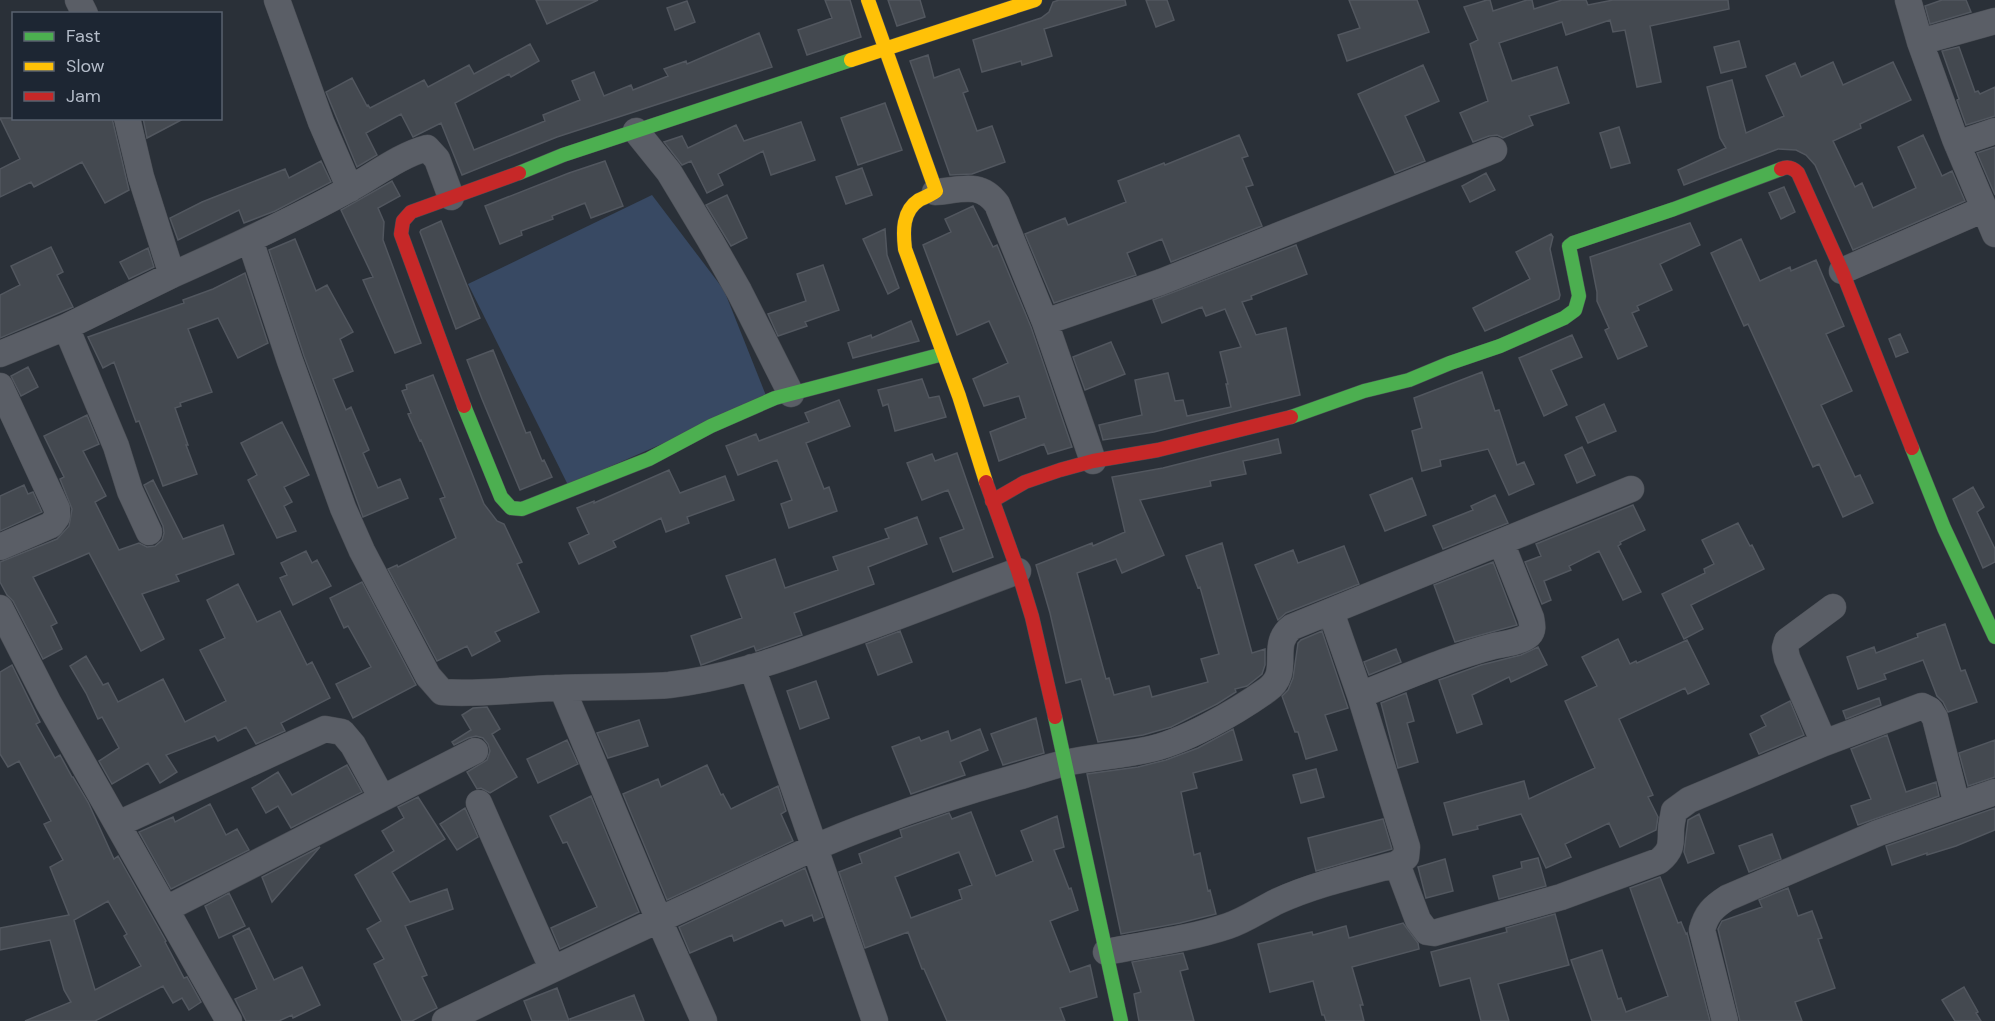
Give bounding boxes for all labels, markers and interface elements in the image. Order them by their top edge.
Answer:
legend [12,12,222,120]
text: Fast [66,24,101,48]
text: Slow [66,54,105,78]
text: Jam [66,84,101,108]

